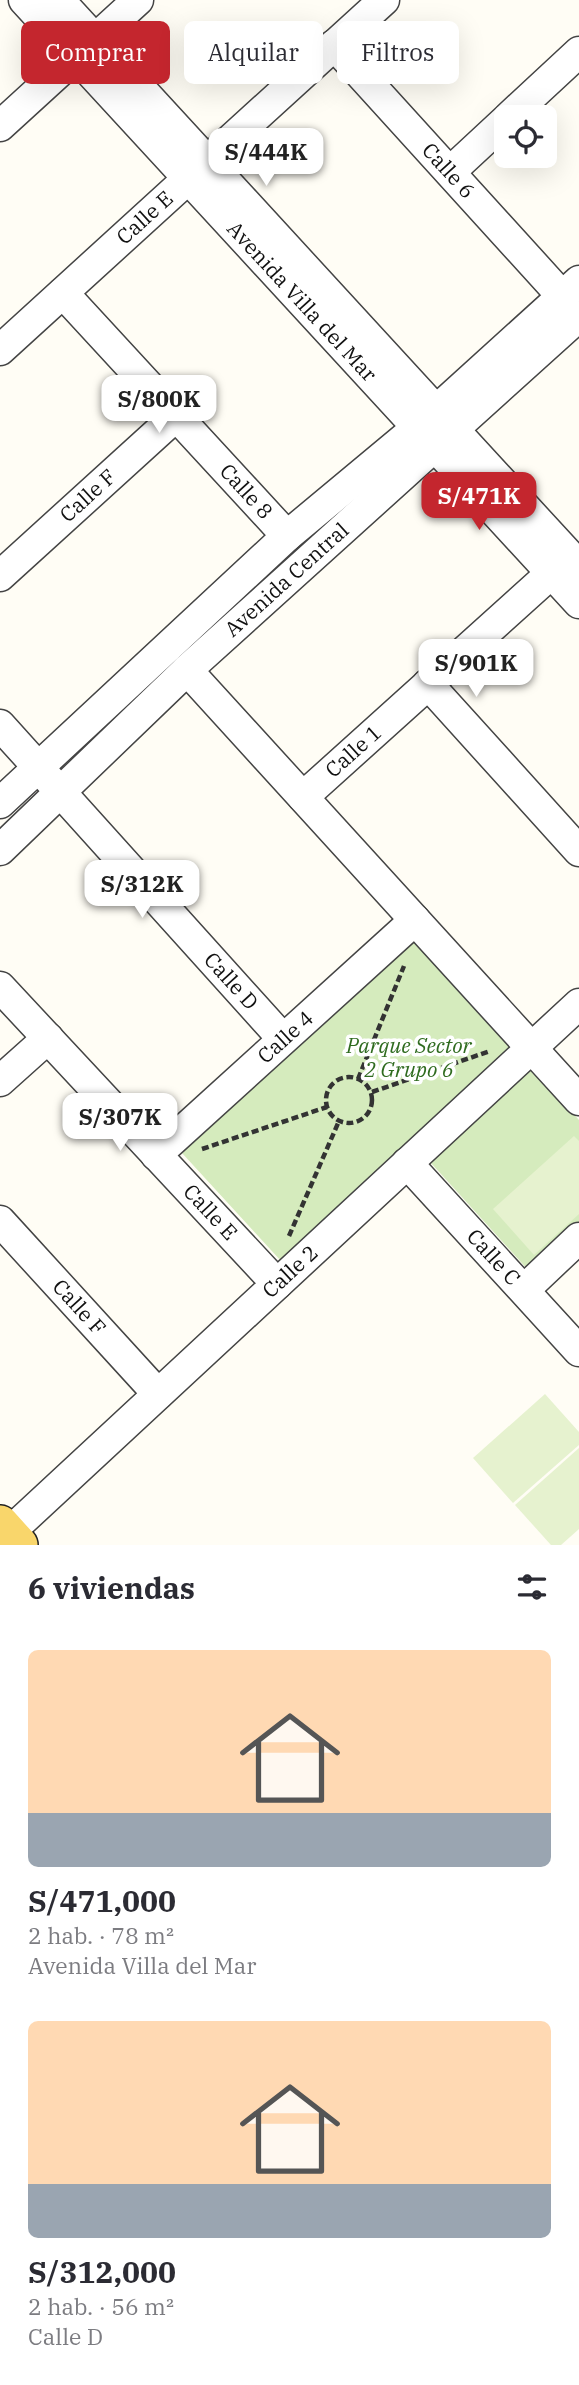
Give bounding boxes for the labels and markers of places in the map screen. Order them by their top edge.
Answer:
pin: S/444K [209,128,323,188]
pin: S/800K [102,376,216,435]
pin: S/471K [422,472,536,532]
pin: S/901K [419,640,533,699]
pin: S/312K [85,860,199,920]
pin: S/307K [63,1094,177,1153]

